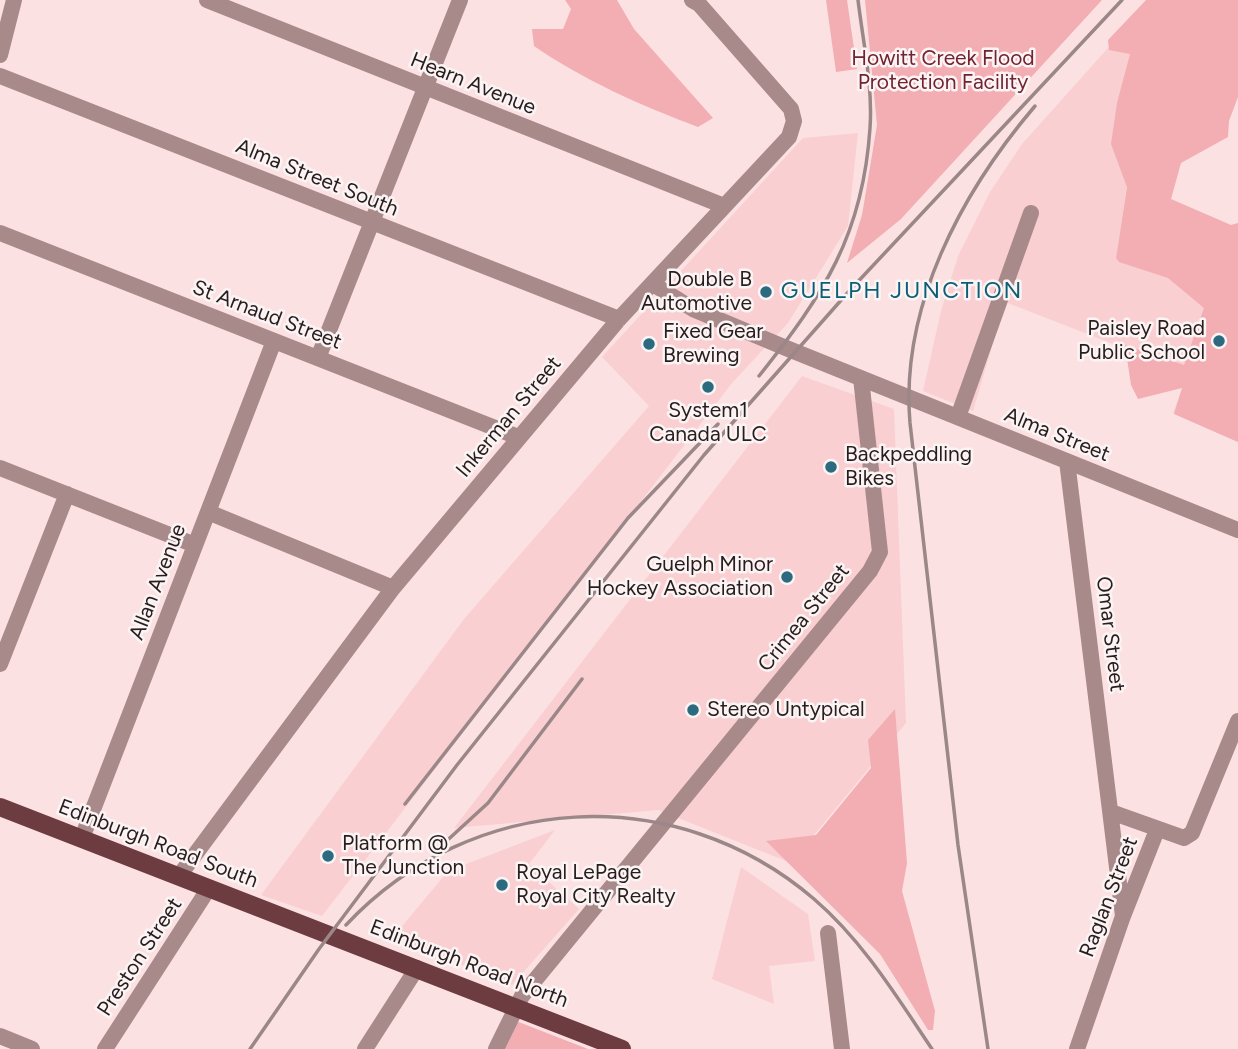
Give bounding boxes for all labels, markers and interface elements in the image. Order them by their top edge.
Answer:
park label: Howitt Creek Flood Protection Facility [851,46,1035,96]
street label: Hearn Avenue [407,47,539,121]
street label: Alma Street South [232,134,402,222]
place label: Double B Automotive [641,267,752,317]
street label: St Arnaud Street [189,275,345,355]
district label: GUELPH JUNCTION [783,277,1021,305]
marker: Double B Automotive [758,284,774,300]
place label: Paisley Road Public School [1078,316,1205,366]
place label: Fixed Gear Brewing [663,319,763,369]
marker: Paisley Road Public School [1211,333,1227,349]
marker: Fixed Gear Brewing [641,336,657,352]
street label: Inkerman Street [451,351,567,483]
marker: System1 Canada ULC [700,379,716,395]
place label: System1 Canada ULC [649,398,767,448]
street label: Alma Street [1001,402,1113,468]
place label: Backpeddling Bikes [845,442,972,492]
marker: Backpeddling Bikes [823,459,839,475]
street label: Allan Avenue [124,520,192,644]
place label: Guelph Minor Hockey Association [587,552,773,602]
street label: Crimea Street [753,559,855,677]
marker: Guelph Minor Hockey Association [779,569,795,585]
street label: Omar Street [1090,575,1130,693]
place label: Stereo Untypical [707,697,865,723]
marker: Stereo Untypical [685,702,701,718]
street label: Edinburgh Road South [55,794,261,894]
place label: Platform @ The Junction [342,831,464,881]
street label: Raglan Street [1074,833,1144,961]
marker: Platform @ The Junction [320,848,336,864]
place label: Royal LePage Royal City Realty [516,860,675,910]
marker: Royal LePage Royal City Realty [494,877,510,893]
street label: Preston Street [92,893,188,1021]
street label: Edinburgh Road North [366,915,572,1013]

